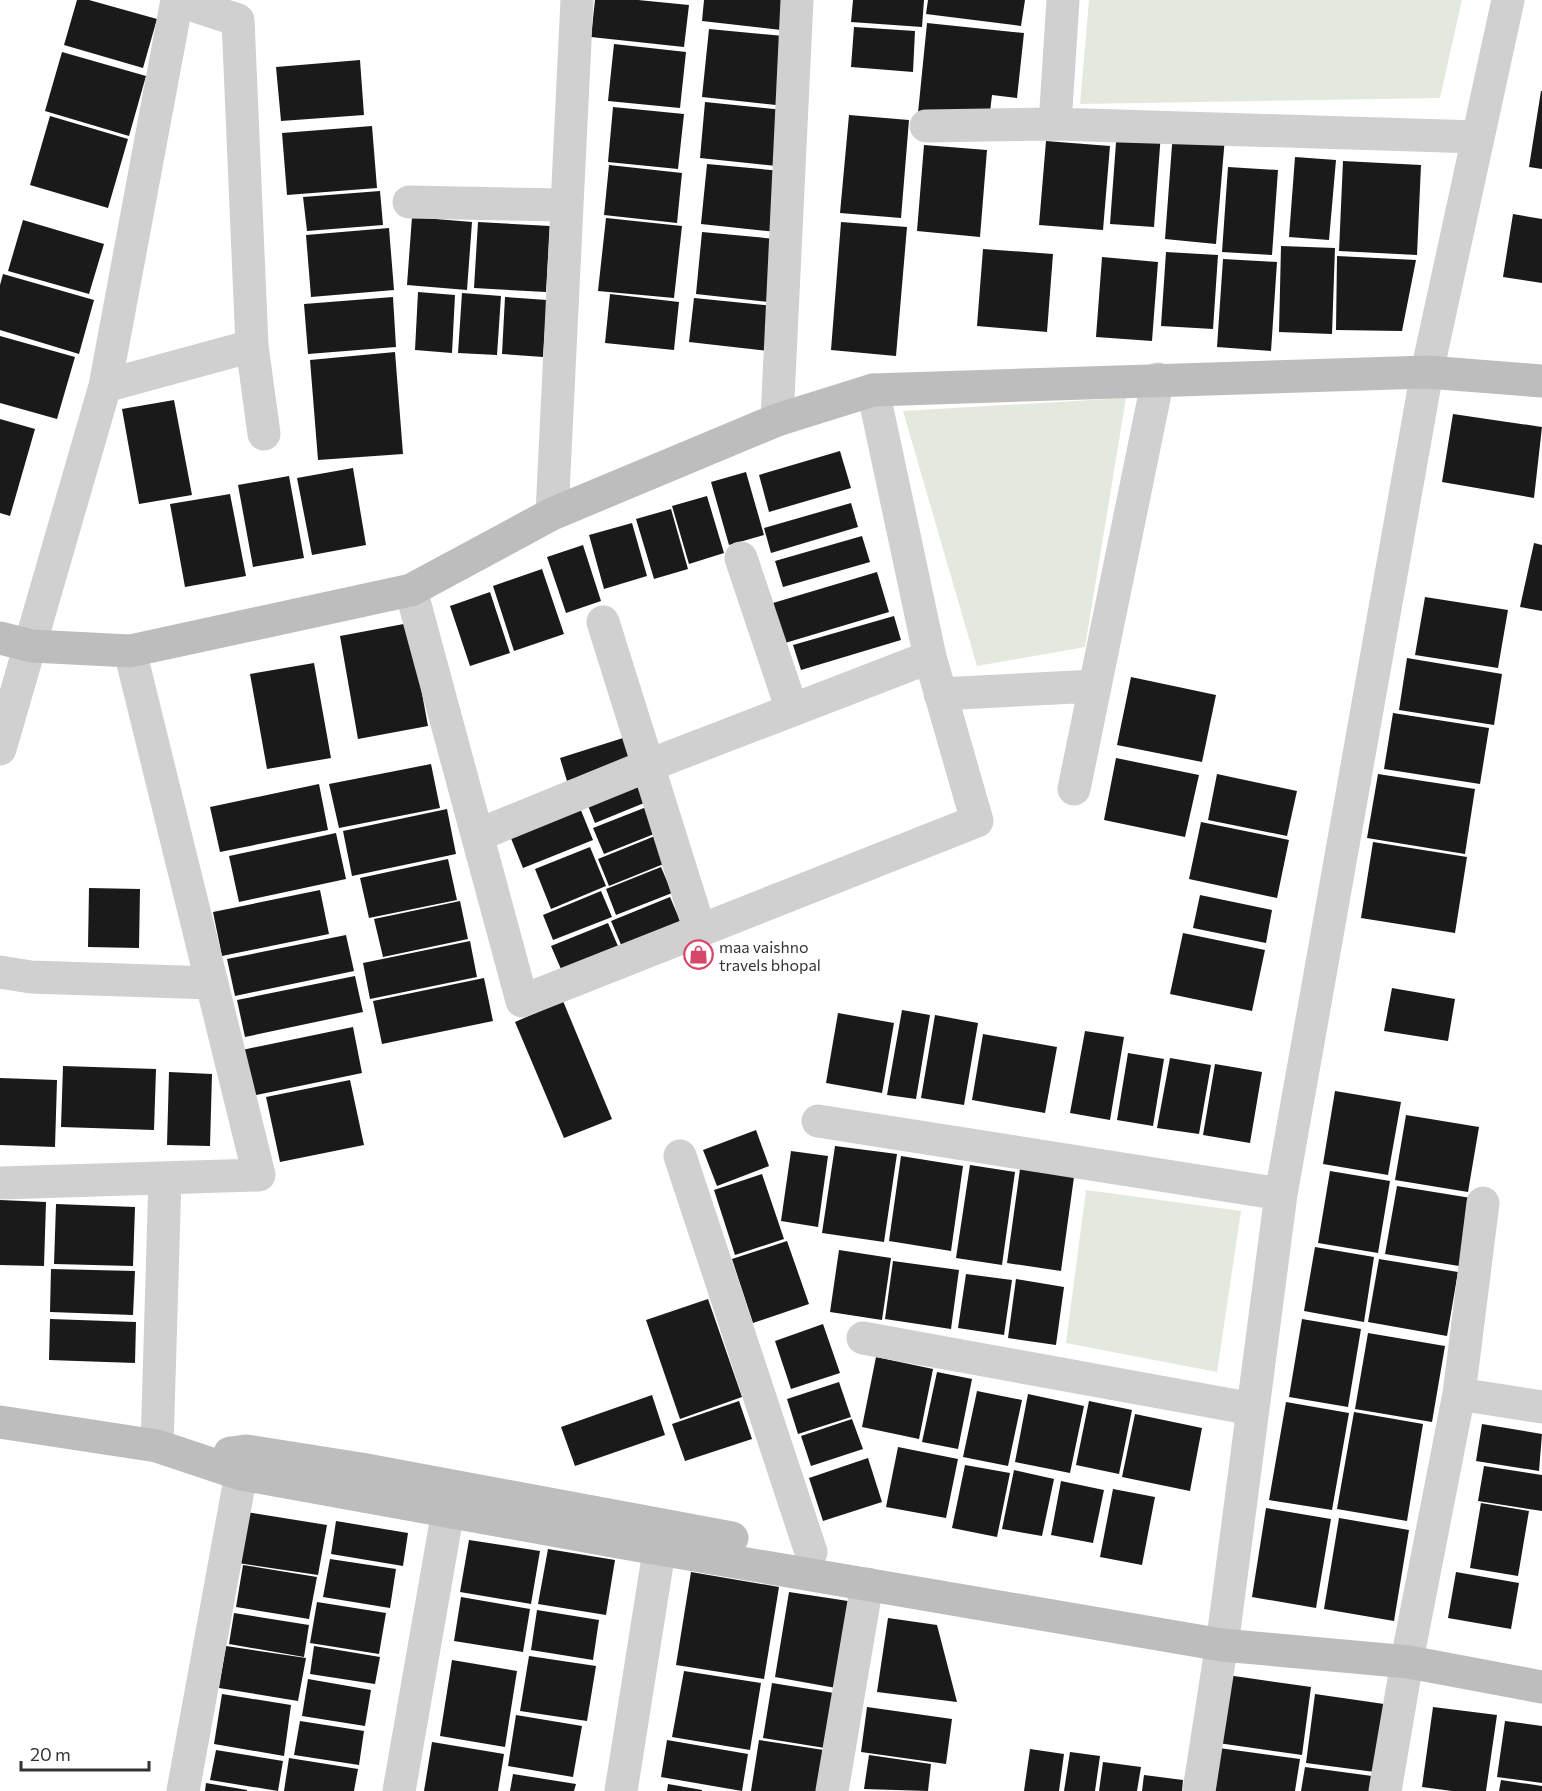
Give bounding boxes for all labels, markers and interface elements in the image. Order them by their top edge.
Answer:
place label: maa vaishno travels bhopal [719,937,821,974]
shop icon: maa vaishno travels bhopal [682,939,714,971]
scale bar [21,1734,148,1772]
text: 20 m [30,1743,71,1765]

